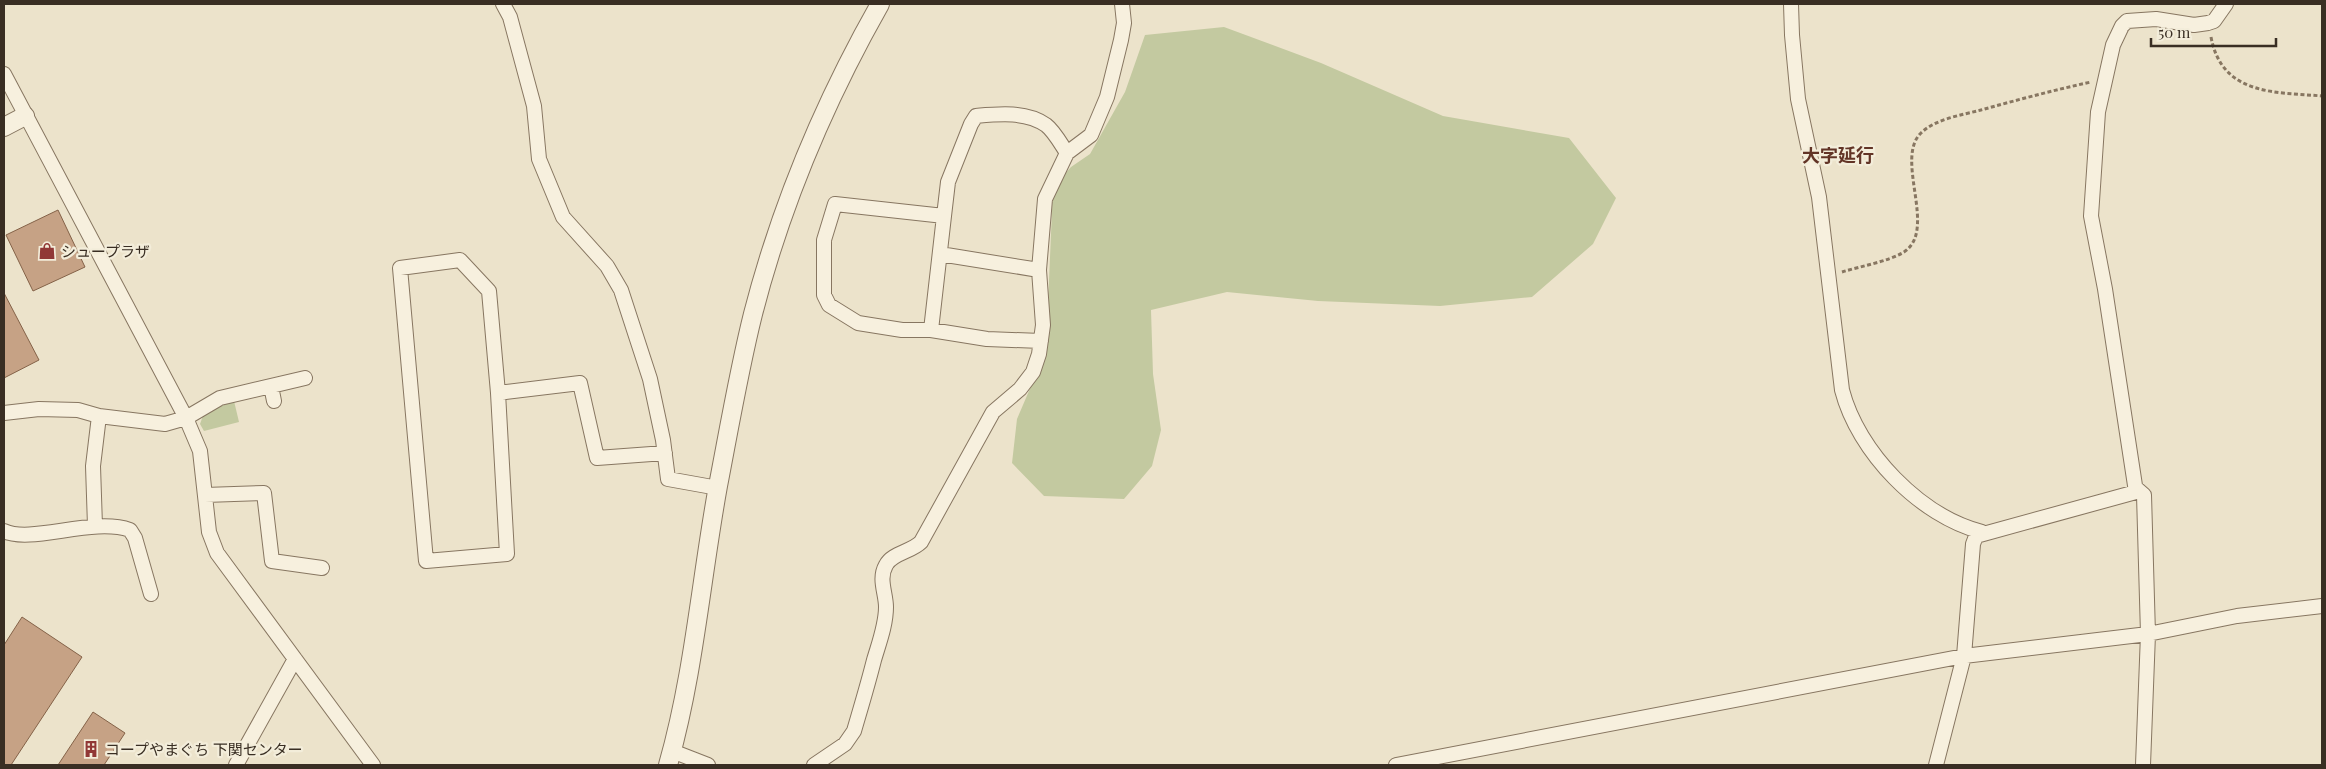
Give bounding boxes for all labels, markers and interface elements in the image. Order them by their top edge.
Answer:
scale bar [2151,15,2276,47]
text: 50 m [2158,22,2191,42]
district label: 大字延行 [1802,143,1874,167]
shop icon: シュープラザ [37,241,57,261]
place label: シュープラザ [61,241,150,261]
building icon: コープやまぐち 下関センター [81,739,101,759]
place label: コープやまぐち 下関センター [105,739,303,759]

